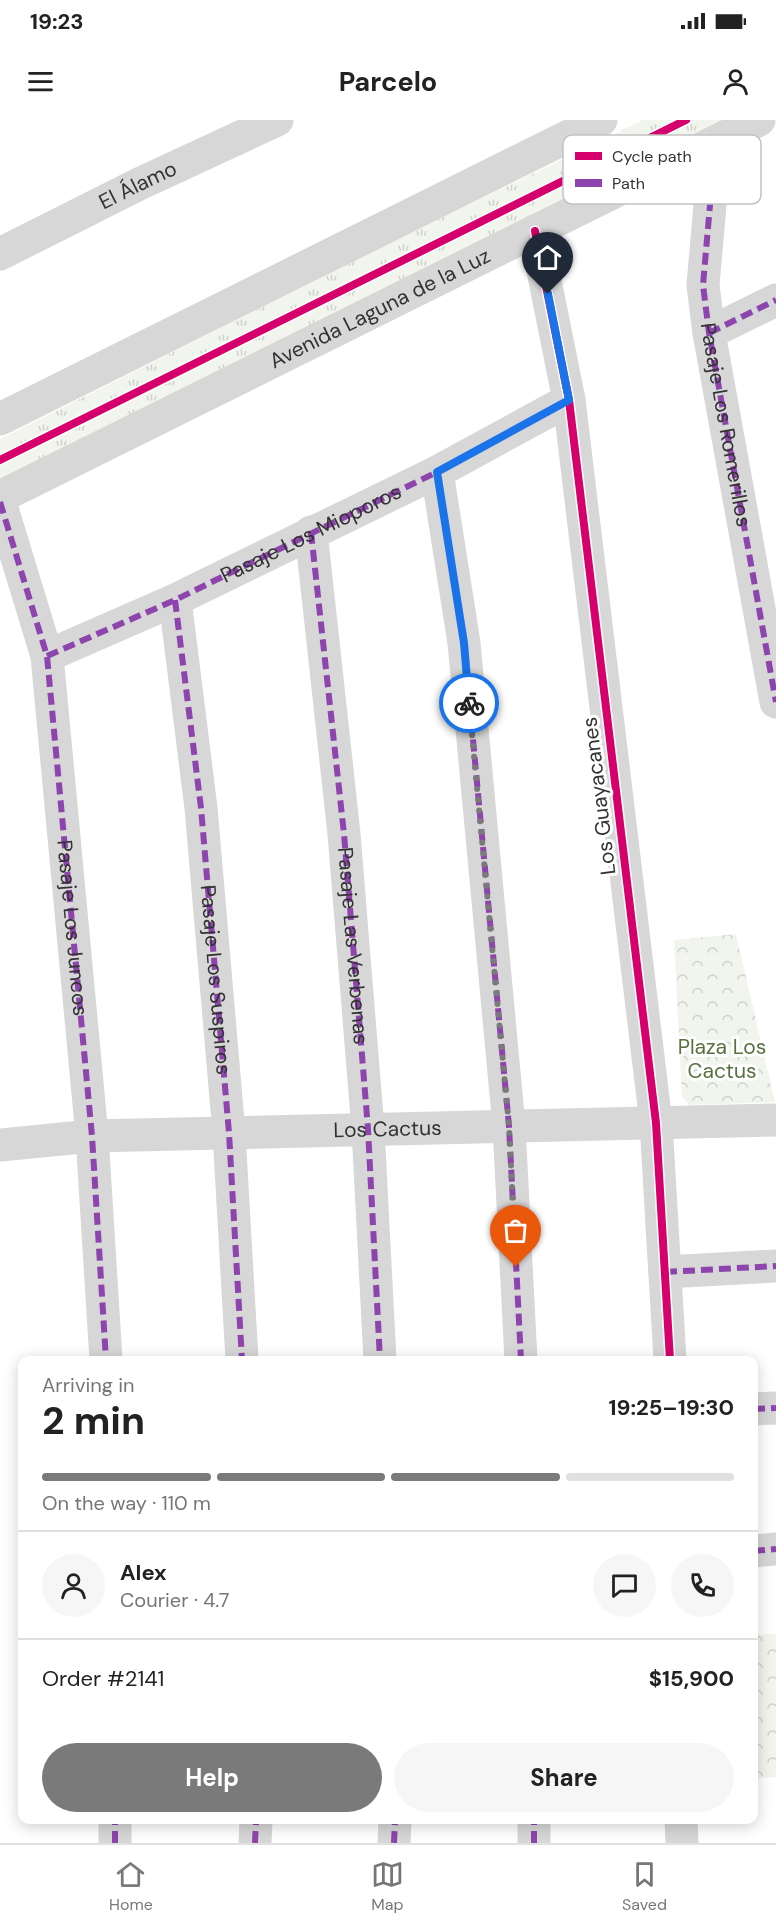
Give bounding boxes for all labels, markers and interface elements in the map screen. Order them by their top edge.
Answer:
text: 19:23 [30,7,84,36]
text: Parcelo [339,64,437,99]
icon: menu [24,65,57,98]
icon: person [719,65,752,98]
legend [563,135,761,204]
text: Cycle path [612,146,692,167]
street label: El Álamo [94,154,181,216]
text: Path [612,173,645,194]
pin [522,232,573,294]
icon: home [531,241,564,274]
street label: Avenida Laguna de la Luz [265,242,495,375]
street label: Pasaje Los Romerillos [694,321,758,529]
street label: Pasaje Los Mioporos [216,478,406,590]
courier [439,673,499,733]
icon: bike [453,687,486,720]
street label: Los Guayacanes [575,716,623,876]
street label: Pasaje Los Juncos [50,839,95,1017]
street label: Pasaje Las Verbenas [331,846,375,1046]
street label: Pasaje Los Suspiros [194,884,238,1076]
park label: Plaza Los Cactus [678,1033,766,1085]
street label: Los Cactus [333,1114,442,1144]
pin [490,1205,541,1267]
icon: bag [499,1214,532,1247]
text: Arriving in [42,1372,134,1398]
text: 19:25–19:30 [608,1393,734,1422]
text: 2 min [42,1395,145,1446]
text: On the way · 110 m [42,1490,211,1516]
button: person [42,1554,105,1617]
button: chat [593,1554,656,1617]
button: phone [671,1554,734,1617]
text: Alex [120,1558,167,1587]
text: Courier · 4.7 [120,1587,229,1613]
text: Order #2141 [42,1664,164,1693]
text: $15,900 [649,1664,734,1693]
button: Help [42,1743,382,1812]
button: Share [394,1743,734,1812]
tab: Home [109,1858,153,1915]
tab: Map [371,1858,404,1915]
tab: Saved [622,1858,667,1915]

